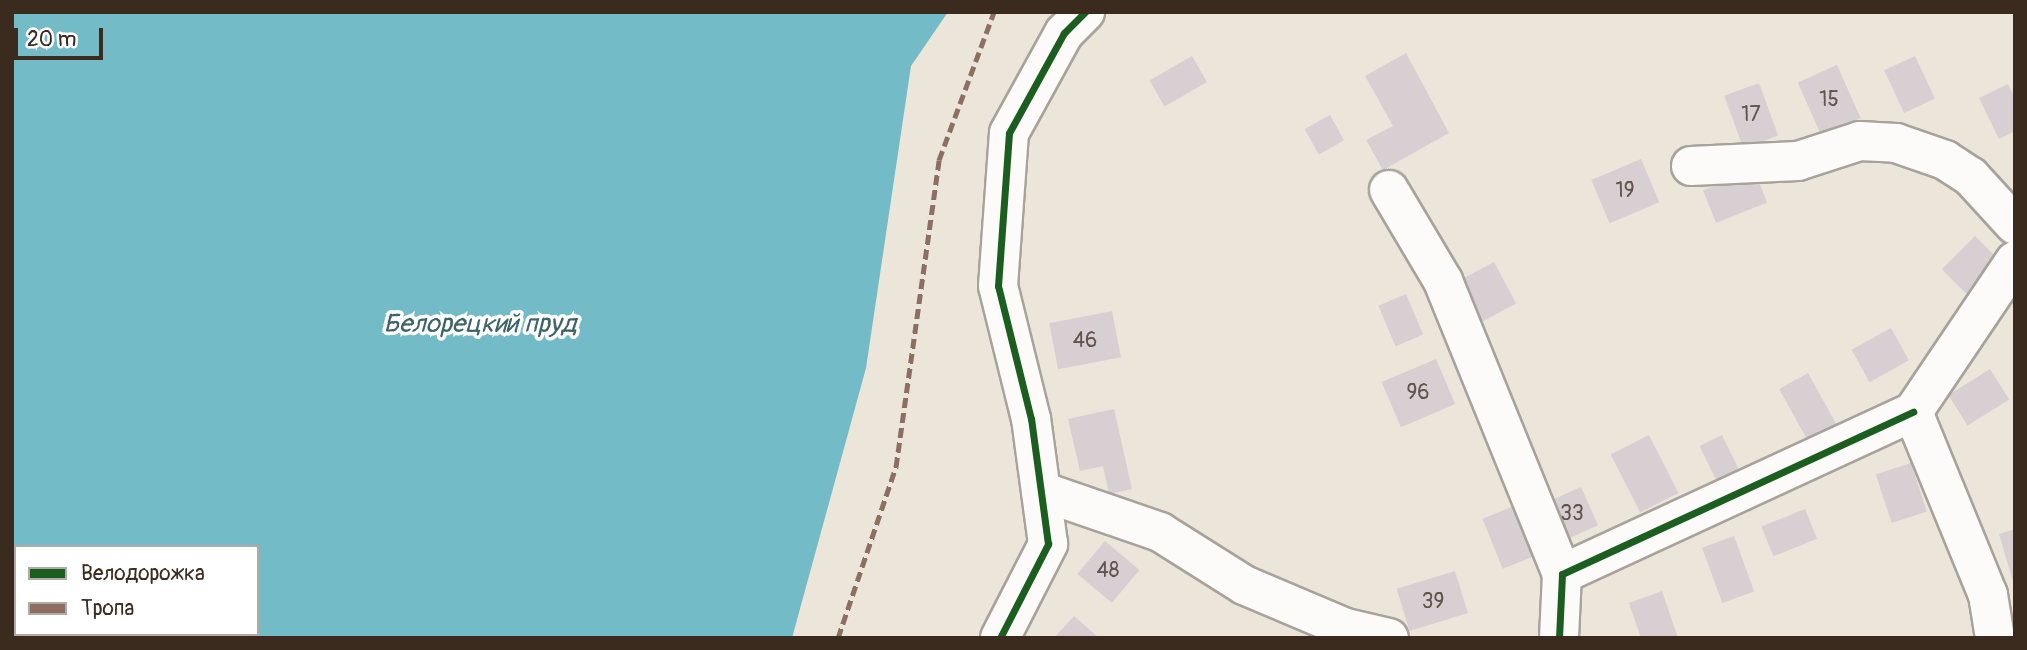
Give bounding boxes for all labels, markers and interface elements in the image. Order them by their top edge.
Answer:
scale bar [18,14,107,58]
text: 20 m [27,26,76,53]
house number: 15 [1819,87,1839,113]
house number: 17 [1741,102,1761,128]
house number: 19 [1615,178,1635,204]
water label: Белорецкий пруд [384,309,576,341]
house number: 46 [1073,328,1097,354]
house number: 96 [1406,380,1430,406]
house number: 33 [1560,501,1584,527]
legend [14,545,259,636]
house number: 48 [1097,558,1119,584]
text: Велодорожка [81,560,205,587]
house number: 39 [1422,589,1444,615]
text: Тропа [81,595,134,622]

